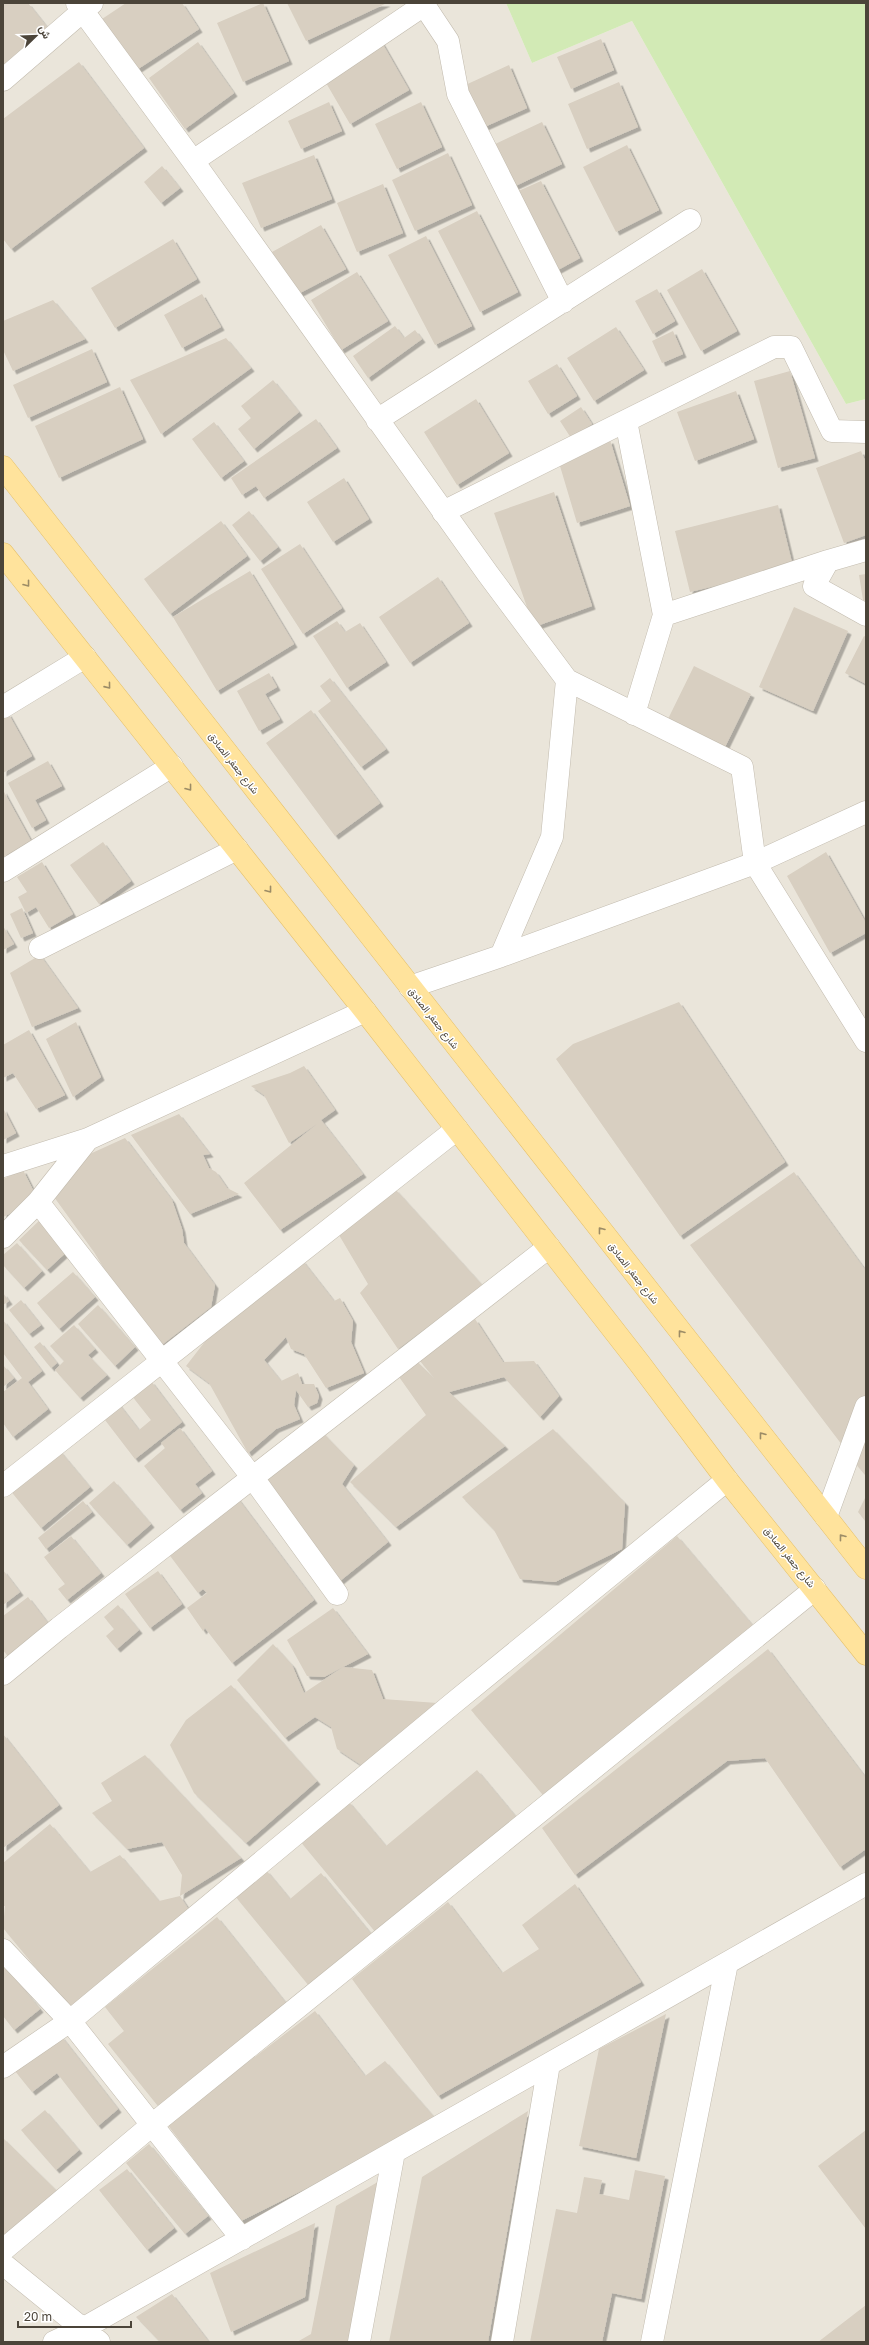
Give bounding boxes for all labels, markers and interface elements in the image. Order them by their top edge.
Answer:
north arrow [16,16,56,56]
text: ش [36,23,54,41]
one-way arrow [23,580,30,587]
one-way arrow [103,682,110,689]
street label: شارع جعفر الصادق [206,730,262,797]
one-way arrow [184,783,191,790]
one-way arrow [265,885,272,893]
street label: شارع جعفر الصادق [406,985,462,1052]
one-way arrow [599,1228,606,1235]
street label: شارع جعفر الصادق [606,1240,662,1307]
one-way arrow [679,1330,686,1337]
one-way arrow [759,1432,766,1439]
street label: شارع جعفر الصادق [761,1524,818,1590]
one-way arrow [840,1535,847,1542]
scale bar [18,2303,131,2329]
text: 20 m [24,2309,52,2324]

